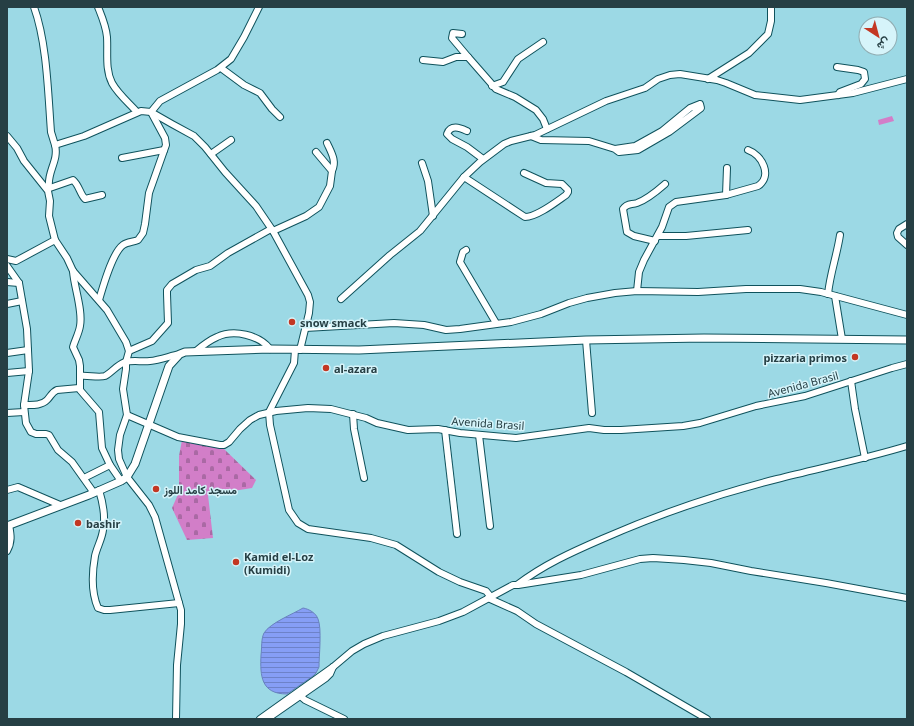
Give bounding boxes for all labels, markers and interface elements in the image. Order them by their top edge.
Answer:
north arrow [858,16,898,56]
text: ش [874,35,894,54]
place label: snow smack [300,315,367,330]
marker: snow smack [287,317,297,327]
place label: pizzaria primos [763,350,847,365]
marker: pizzaria primos [850,352,860,362]
place label: al-azara [334,361,377,376]
marker: al-azara [321,363,331,373]
street label: Avenida Brasil [766,367,840,401]
street label: Avenida Brasil [451,413,525,433]
place label: مسجد كامد اللوز [163,482,237,497]
marker: مسجد كامد اللوز [151,484,161,494]
place label: bashir [86,516,121,531]
marker: bashir [73,518,83,528]
place label: Kamid el-Loz (Kumidi) [244,549,314,577]
marker: Kamid el-Loz (Kumidi) [231,557,241,567]

